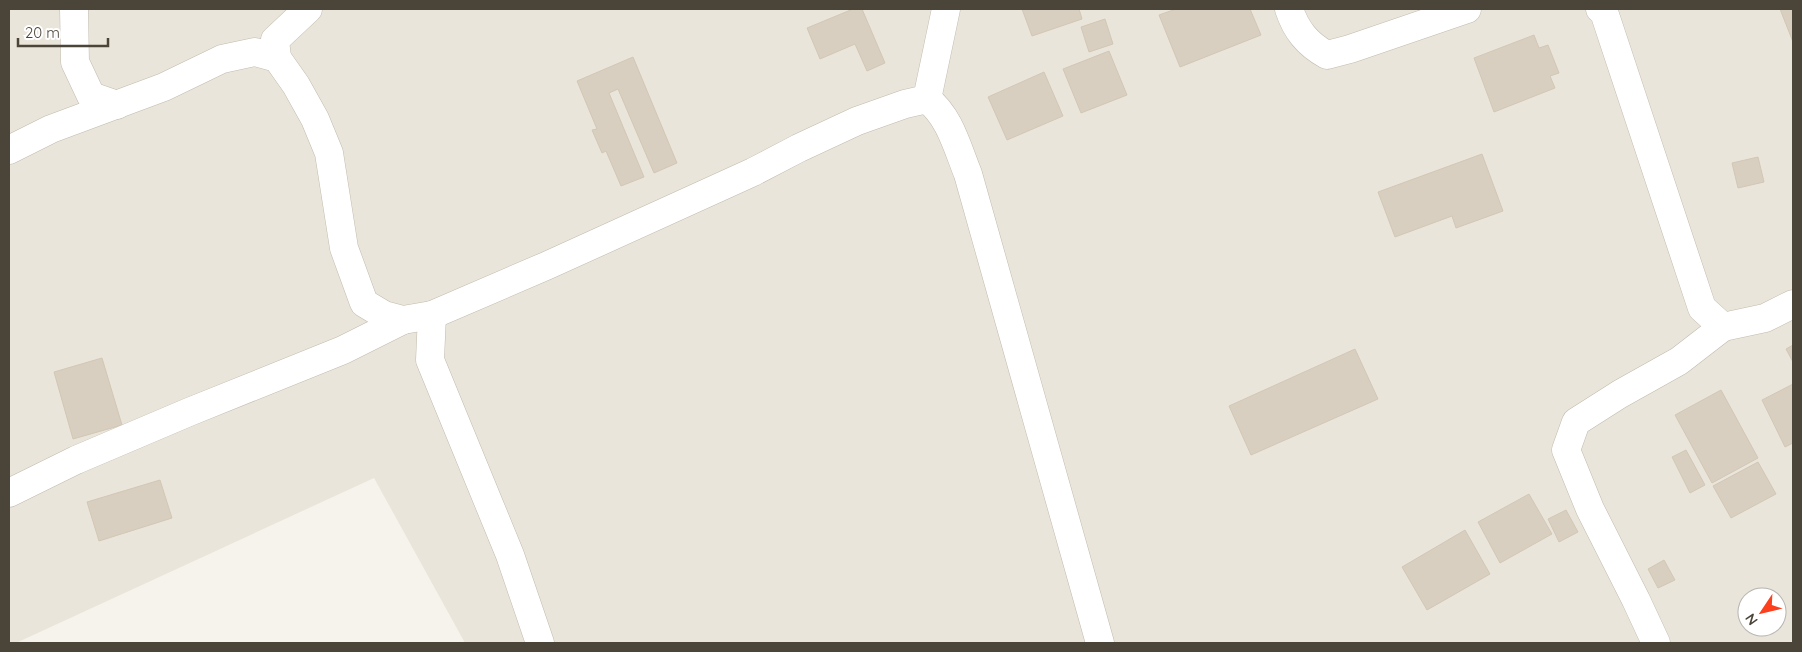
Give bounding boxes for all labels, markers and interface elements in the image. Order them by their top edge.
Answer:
scale bar [18,15,108,47]
text: 20 m [25,23,60,42]
north arrow [1737,587,1787,637]
text: N [1741,610,1762,629]

